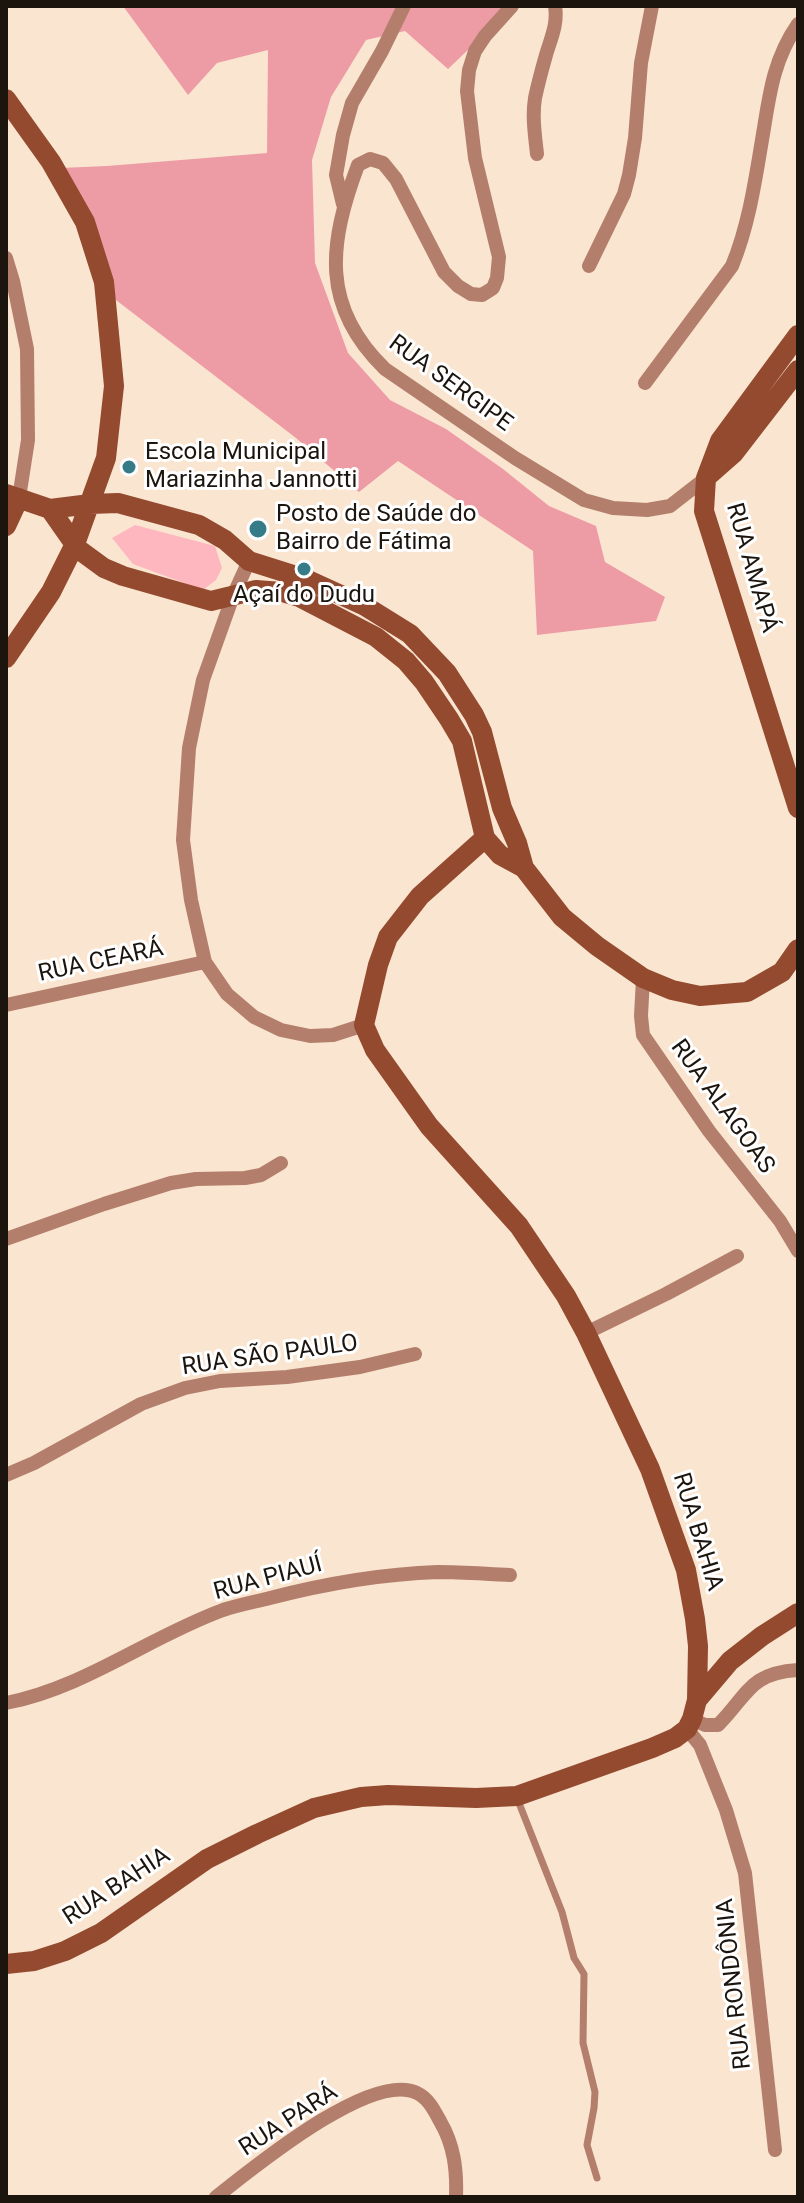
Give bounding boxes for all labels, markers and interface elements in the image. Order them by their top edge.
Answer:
street label: RUA SERGIPE [382,329,518,439]
place label: Escola Municipal Mariazinha Jannotti [145,439,357,495]
marker: Escola Municipal Mariazinha Jannotti [120,458,138,476]
street label: RUA AMAPÁ [719,500,783,636]
place label: Posto de Saúde do Bairro de Fátima [276,501,477,557]
marker: Posto de Saúde do Bairro de Fátima [247,518,269,540]
marker: Açaí do Dudu [295,560,313,578]
place label: Açaí do Dudu [233,582,375,610]
street label: RUA CEARÁ [36,935,166,989]
street label: RUA ALAGOAS [664,1034,780,1180]
street label: RUA SÃO PAULO [180,1329,360,1383]
street label: RUA BAHIA [665,1470,729,1594]
street label: RUA PIAUÍ [211,1551,325,1607]
street label: RUA BAHIA [58,1842,176,1932]
street label: RUA RONDÔNIA [712,1897,758,2071]
street label: RUA PARÁ [234,2079,344,2163]

